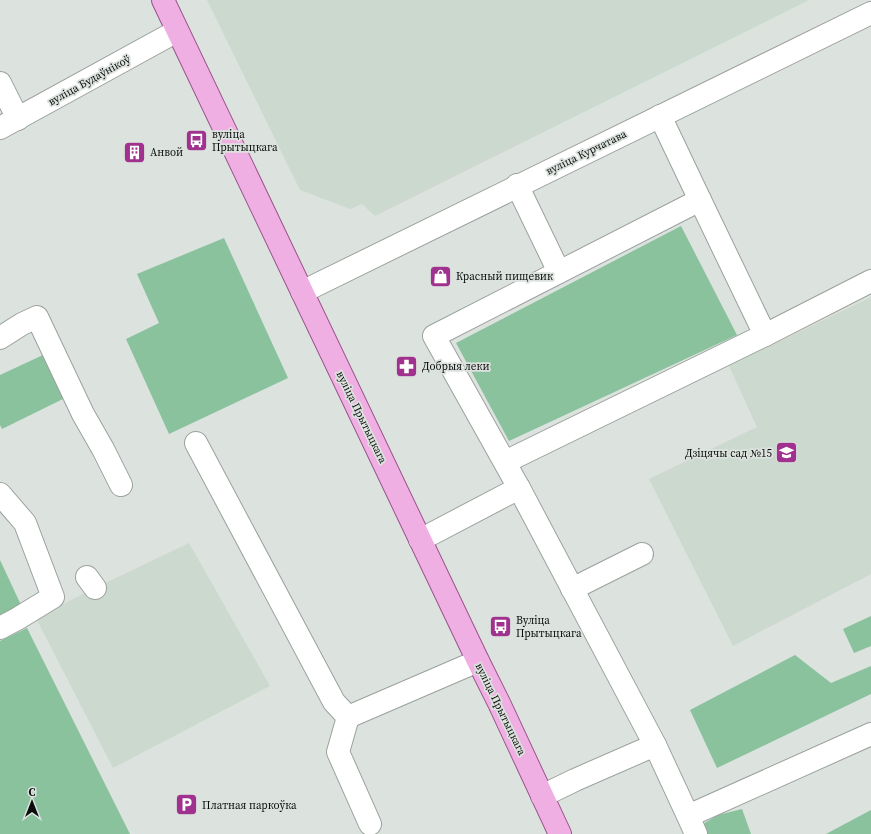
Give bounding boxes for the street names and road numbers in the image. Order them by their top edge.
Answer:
street label: вуліца Будаўнікоў [45,51,134,109]
street label: вуліца Курчатава [543,126,629,178]
street label: вуліца Прытыцкага [333,369,391,466]
street label: вуліца Прытыцкага [472,661,530,758]

